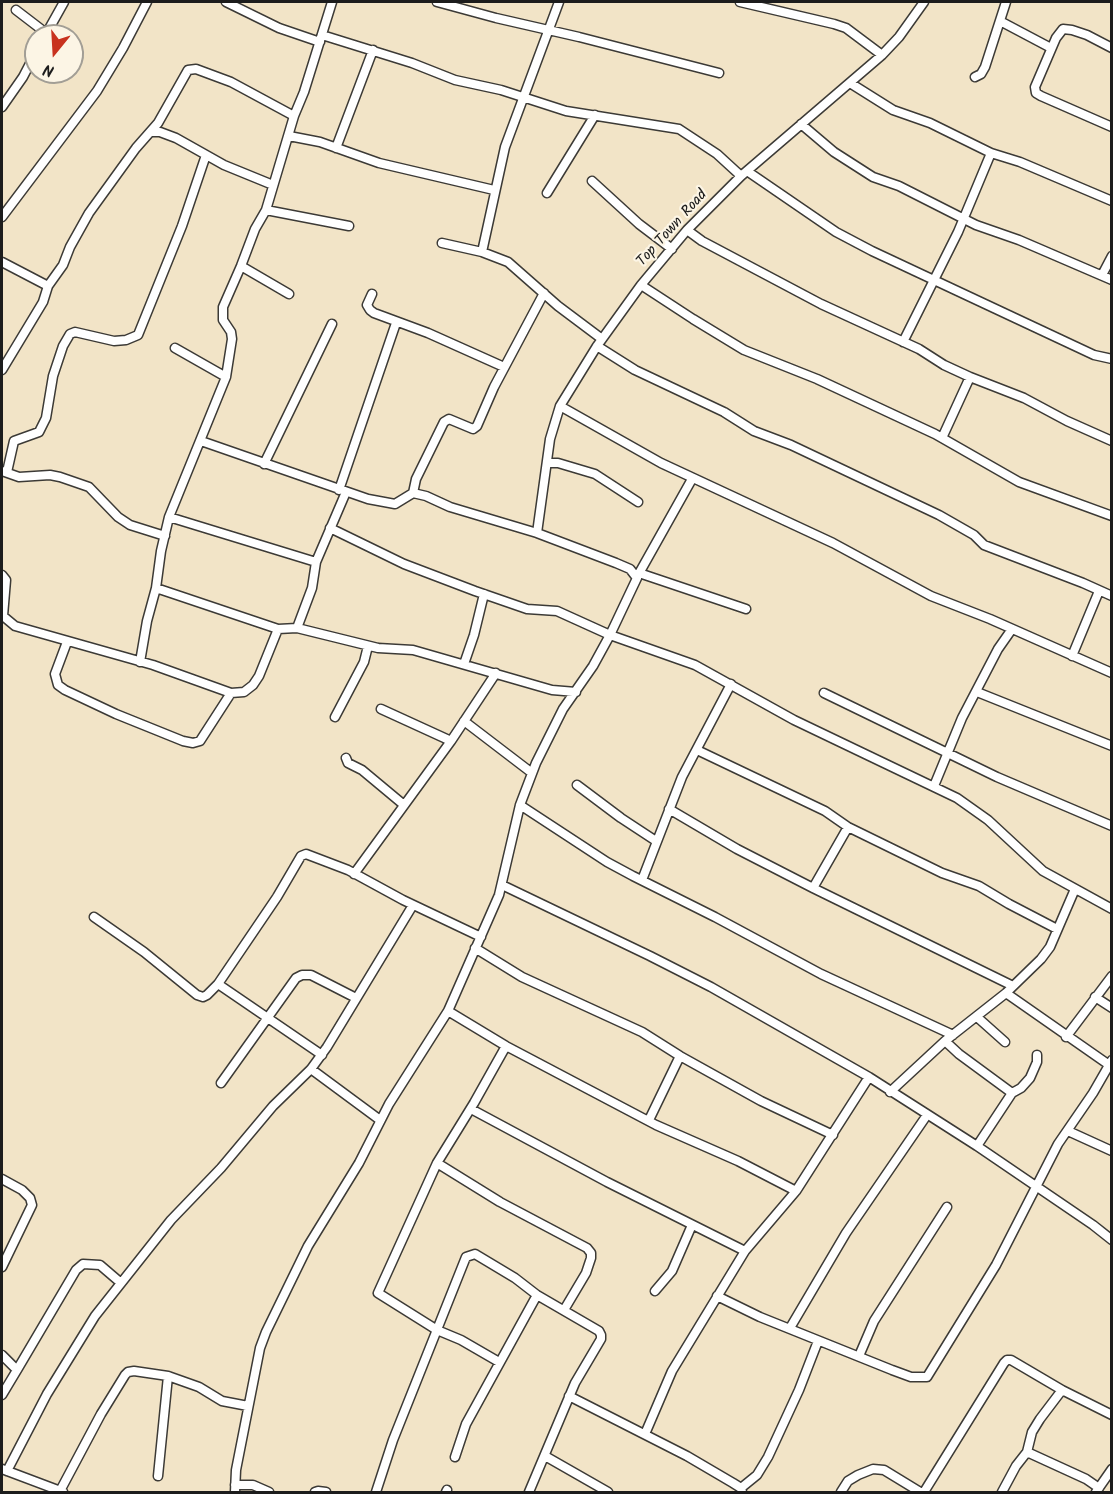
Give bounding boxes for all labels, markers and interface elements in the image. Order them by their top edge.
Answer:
north arrow [24,24,84,84]
text: N [40,56,58,83]
street label: Top Town Road [634,187,712,271]

